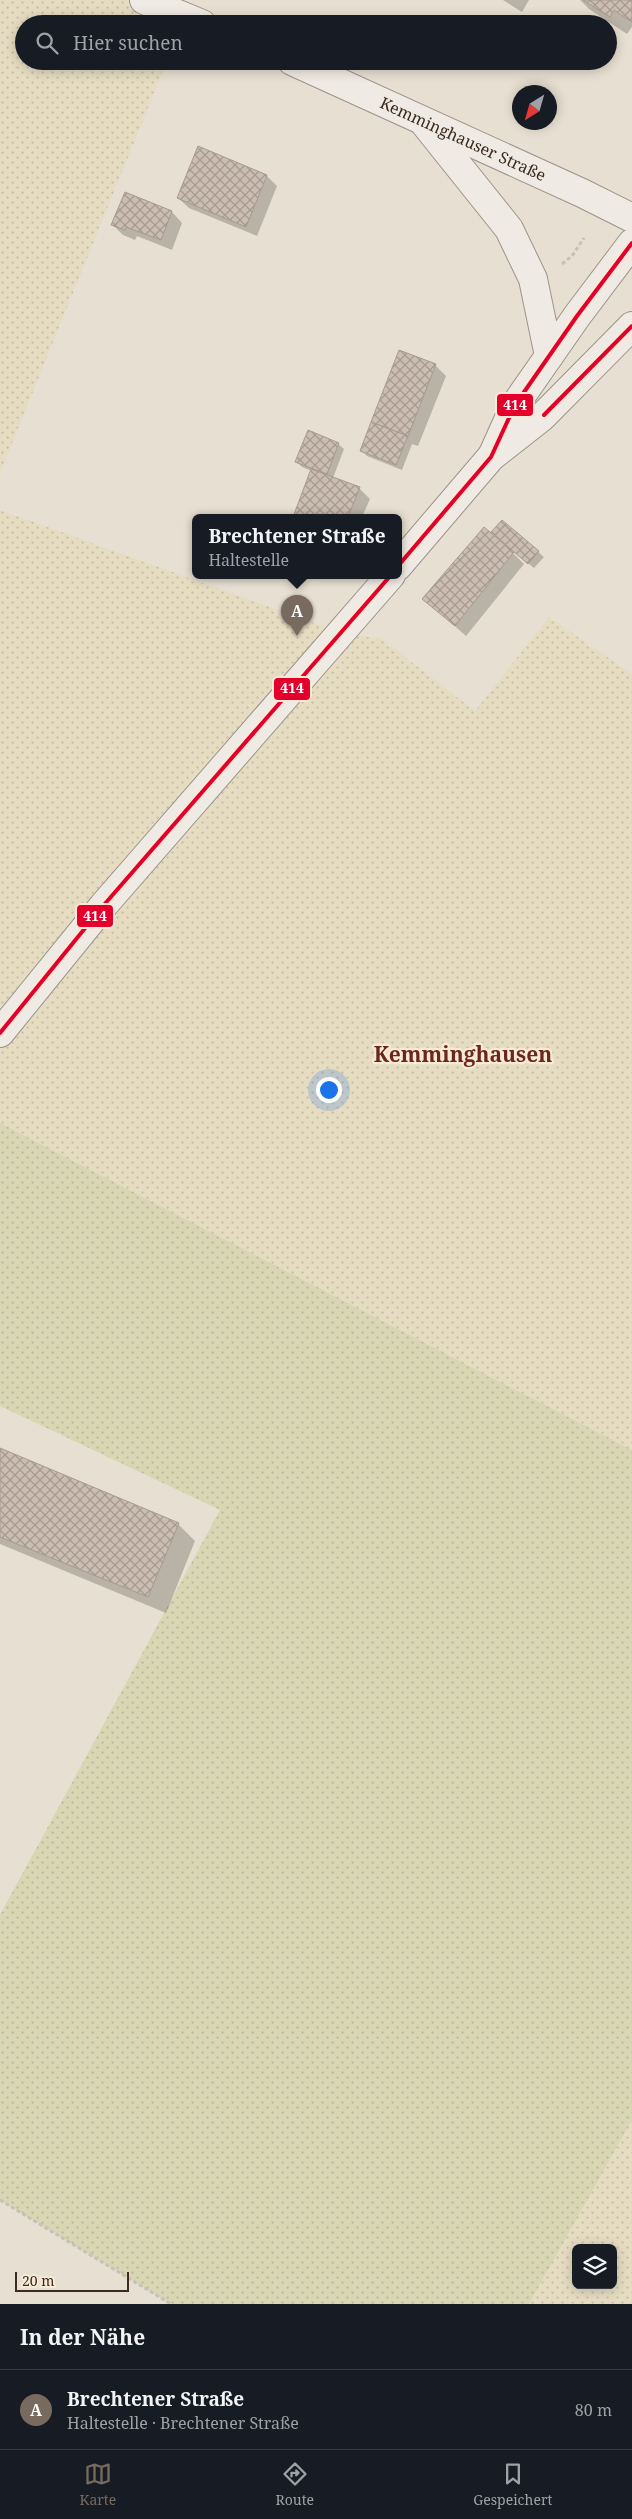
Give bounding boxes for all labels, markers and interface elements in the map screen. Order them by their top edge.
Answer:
search box [15,15,617,70]
icon: search [33,29,61,57]
text: Hier suchen [73,30,183,56]
north arrow [512,85,557,130]
street label: Kemminghauser Straße [377,92,550,186]
line badge: 414 [496,393,534,417]
text: 414 [503,395,527,414]
popup [192,514,402,579]
text: Brechtener Straße [208,523,386,549]
text: Haltestelle [208,549,289,571]
pin: A [281,595,313,636]
line badge: 414 [273,677,311,701]
text: 414 [280,678,304,697]
line badge: 414 [76,904,114,928]
text: 414 [83,906,107,925]
district label: Kemminghausen [374,1040,552,1068]
your location [316,1077,342,1103]
map controls [572,2244,617,2289]
button: layers [572,2244,617,2289]
scale bar [15,2269,129,2292]
text: 20 m [22,2271,55,2290]
text: In der Nähe [20,2323,145,2351]
text: Brechtener Straße [67,2386,244,2412]
text: A [30,2399,42,2421]
text: 80 m [575,2399,612,2421]
text: Haltestelle · Brechtener Straße [67,2412,299,2434]
tab: Karte [80,2460,116,2509]
tab: Route [275,2460,314,2509]
tab: Gespeichert [473,2460,552,2509]

